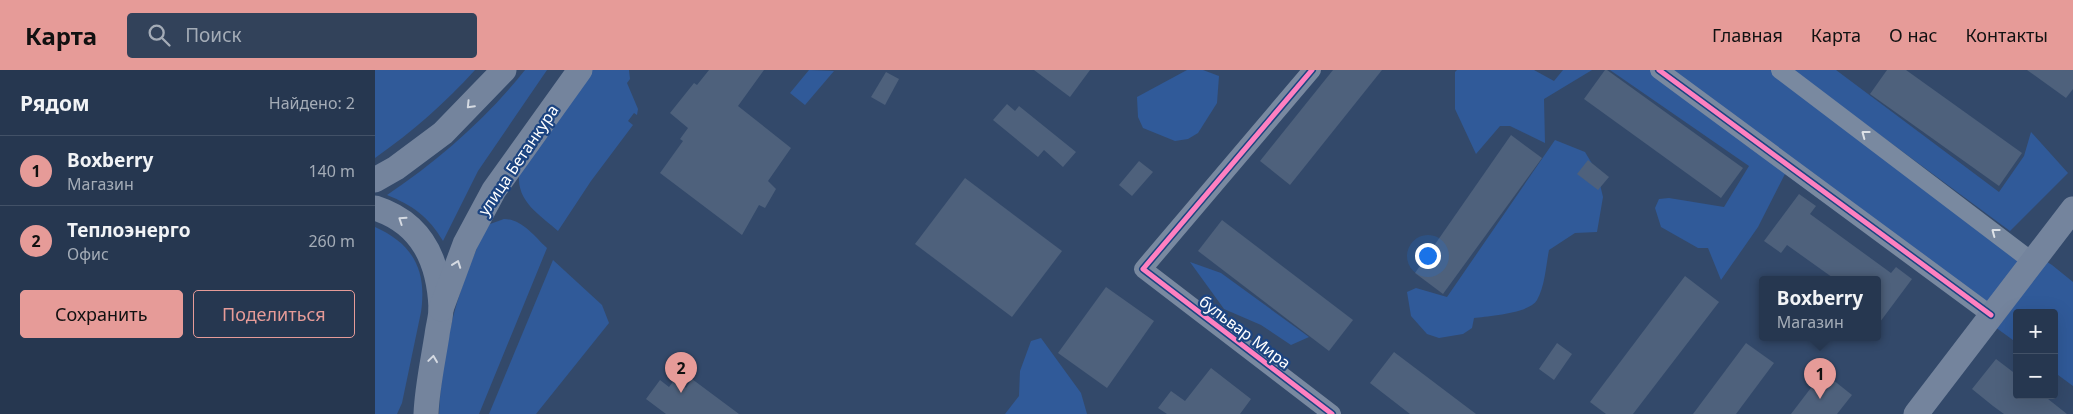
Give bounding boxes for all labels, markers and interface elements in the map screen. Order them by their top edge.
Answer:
search box [127,13,477,58]
text: Карта [25,19,97,52]
icon: search [145,21,173,49]
text: Поиск [185,22,242,48]
text: Главная [1712,23,1783,47]
text: Карта [1811,23,1861,47]
text: О нас [1889,23,1937,47]
text: Контакты [1965,23,2048,47]
text: Рядом [20,89,90,117]
text: Найдено: 2 [269,92,355,114]
one-way arrow [467,99,476,108]
street label: улица Бетанкура [473,100,563,220]
one-way arrow [1862,132,1871,140]
text: Boxberry [67,147,153,173]
text: 1 [31,160,41,182]
text: 140 m [308,160,355,182]
text: Магазин [67,173,134,195]
text: Теплоэнерго [67,217,191,243]
one-way arrow [398,217,408,226]
text: 2 [31,230,41,252]
text: 260 m [308,230,355,252]
one-way arrow [1992,230,2001,238]
text: Офис [67,243,109,265]
your location [1415,243,1441,269]
one-way arrow [451,260,461,268]
popup [1759,276,1881,341]
text: Boxberry [1777,285,1863,311]
button: Сохранить [20,290,183,338]
button: Поделиться [193,290,355,338]
street label: бульвар Мира [1195,290,1295,374]
map controls [2013,309,2058,399]
button: + [2013,309,2058,354]
text: Магазин [1777,311,1844,333]
pin: 2 [665,352,697,393]
one-way arrow [428,354,438,363]
button: − [2013,354,2058,399]
pin: 1 [1804,358,1836,399]

